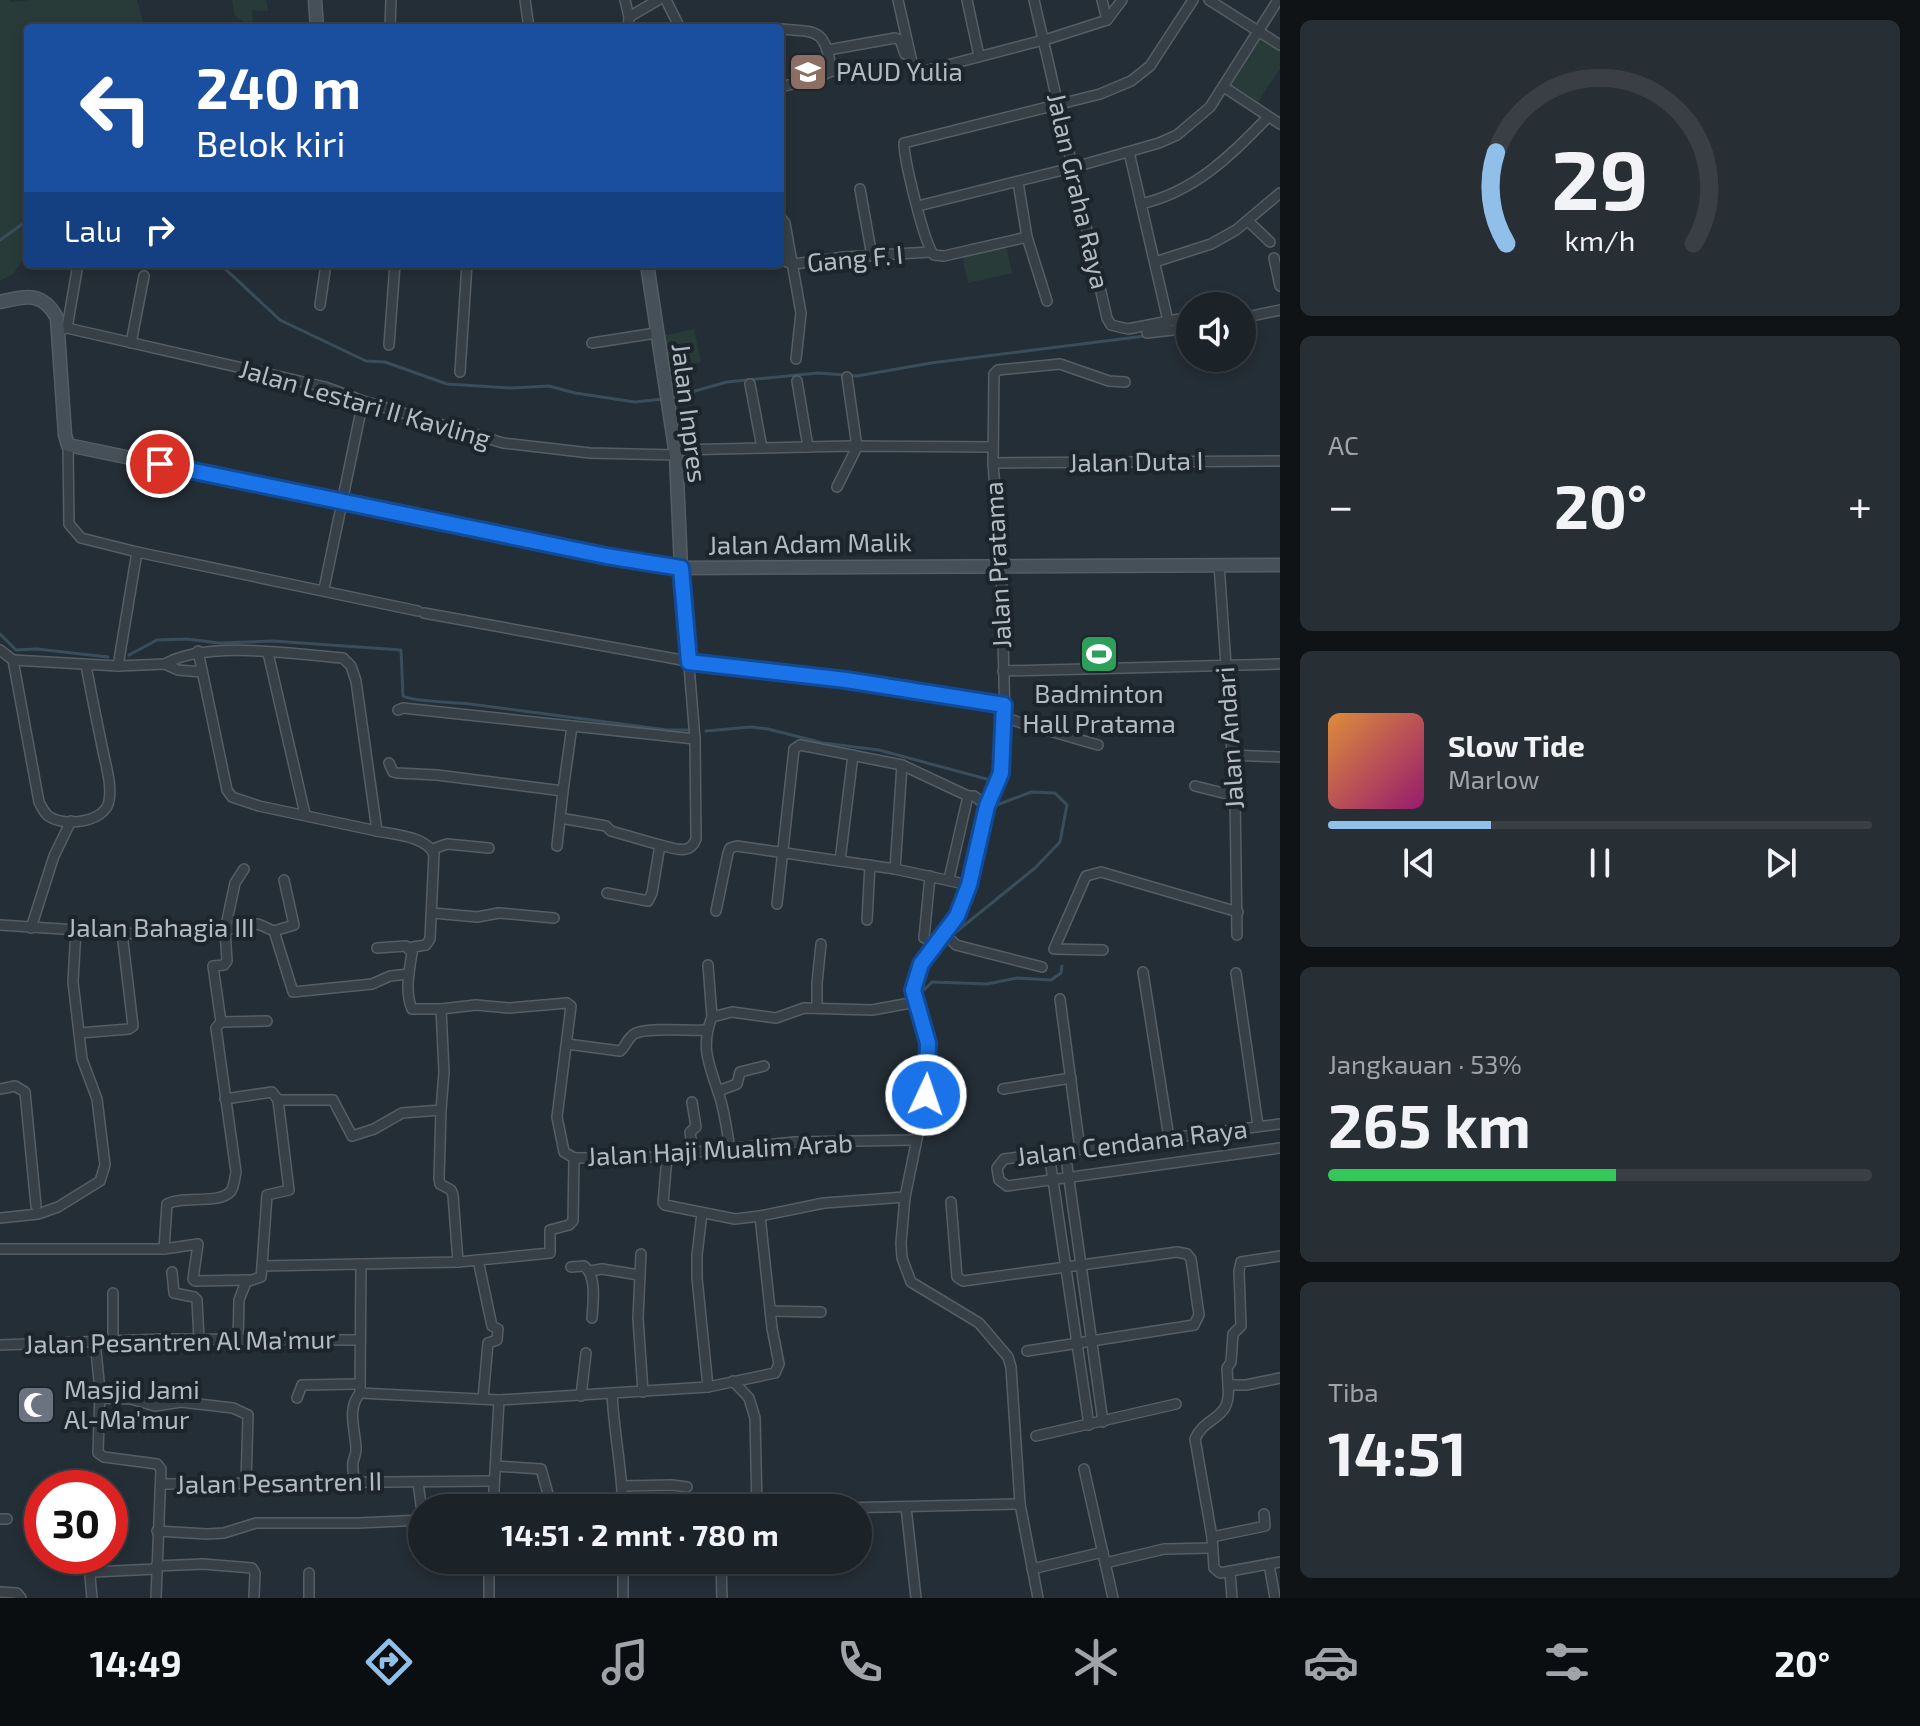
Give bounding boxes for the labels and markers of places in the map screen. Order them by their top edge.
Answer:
school or university icon: PAUD Yulia [787,51,829,93]
place label: PAUD Yulia [836,55,963,86]
pin [126,430,194,498]
sports icon: Badminton Hall Pratama [1078,633,1120,675]
place label: Badminton Hall Pratama [1022,677,1176,738]
place label: Masjid Jami Al-Ma'mur [64,1373,200,1434]
mosque icon: Masjid Jami Al-Ma'mur [15,1384,57,1426]

